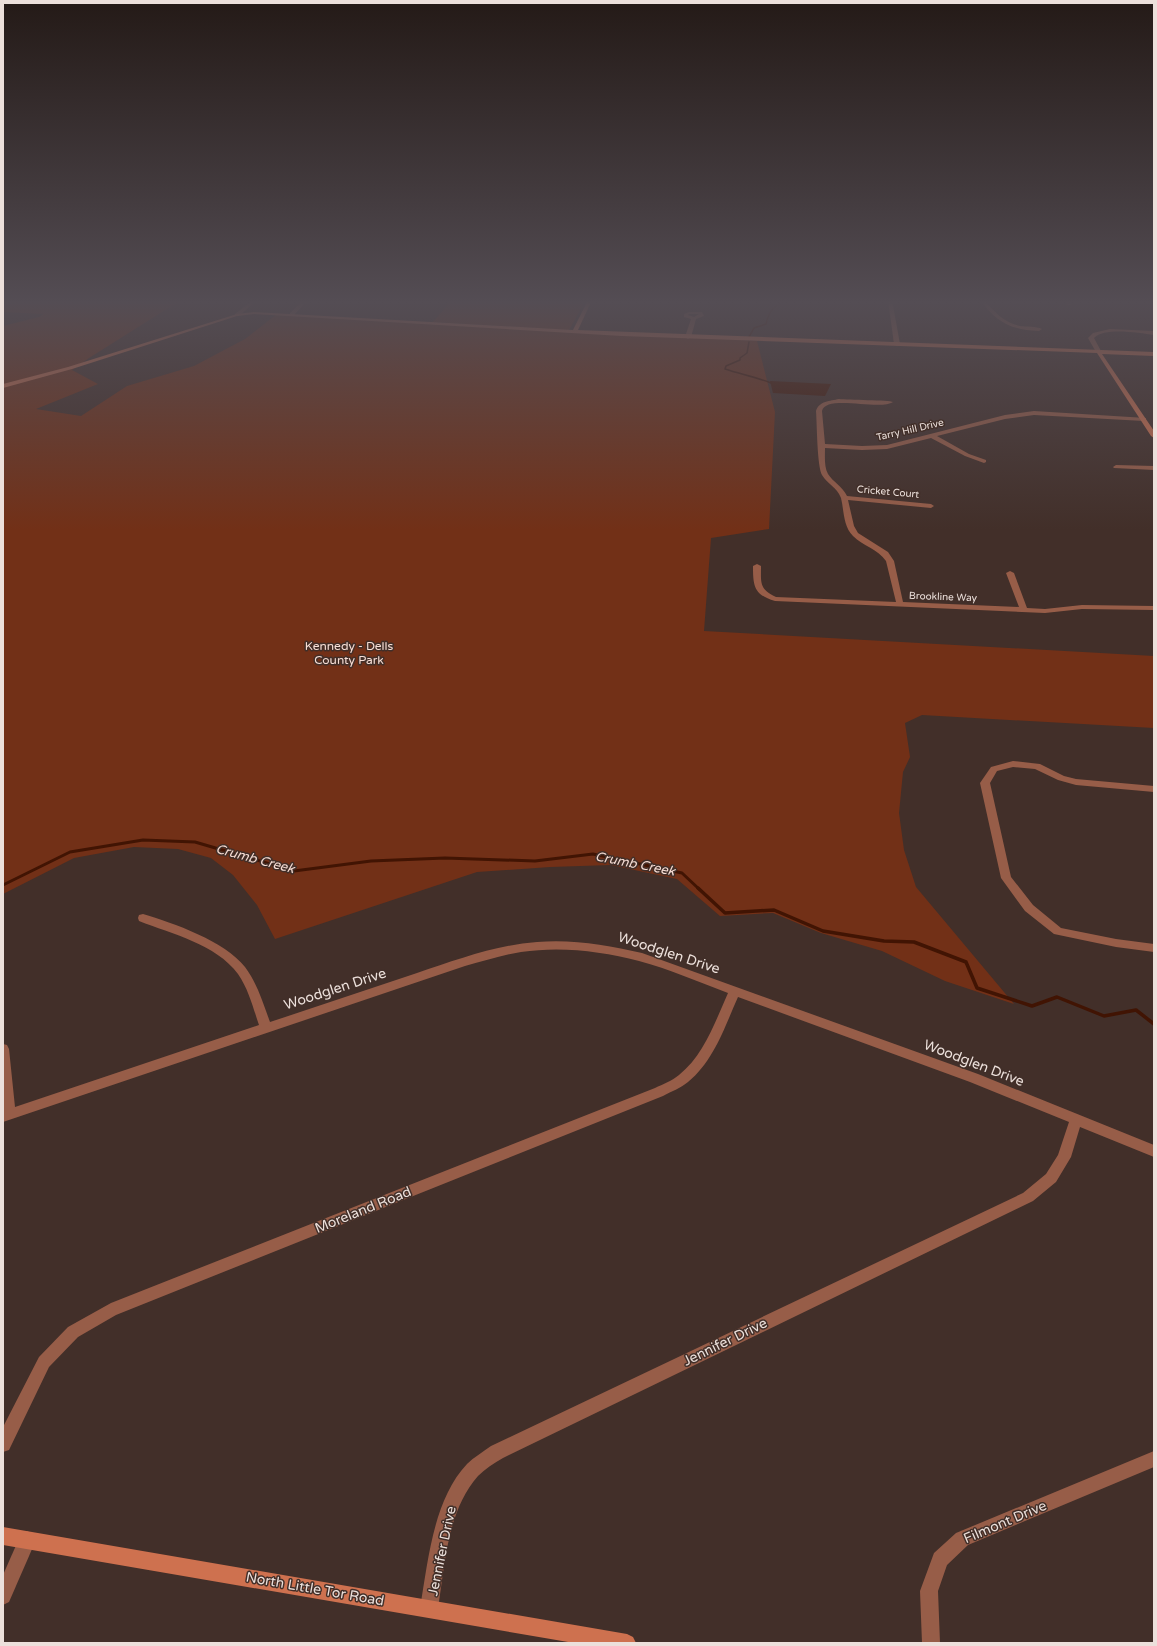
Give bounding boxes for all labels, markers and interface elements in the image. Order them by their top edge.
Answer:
street label: Tarry Hill Drive [875,416,945,444]
street label: Cricket Court [856,483,920,501]
street label: Brookline Way [909,590,978,604]
park label: Kennedy - Dells County Park [305,639,394,667]
water label: Crumb Creek [214,841,297,877]
water label: Crumb Creek [594,848,677,880]
street label: Woodglen Drive [616,928,722,978]
street label: Woodglen Drive [282,964,388,1014]
street label: Woodglen Drive [921,1036,1027,1090]
street label: Moreland Road [312,1183,414,1237]
street label: Jennifer Drive [680,1314,770,1370]
street label: Filmont Drive [961,1497,1049,1547]
street label: Jennifer Drive [424,1504,460,1597]
street label: North Little Tor Road [245,1568,385,1610]

